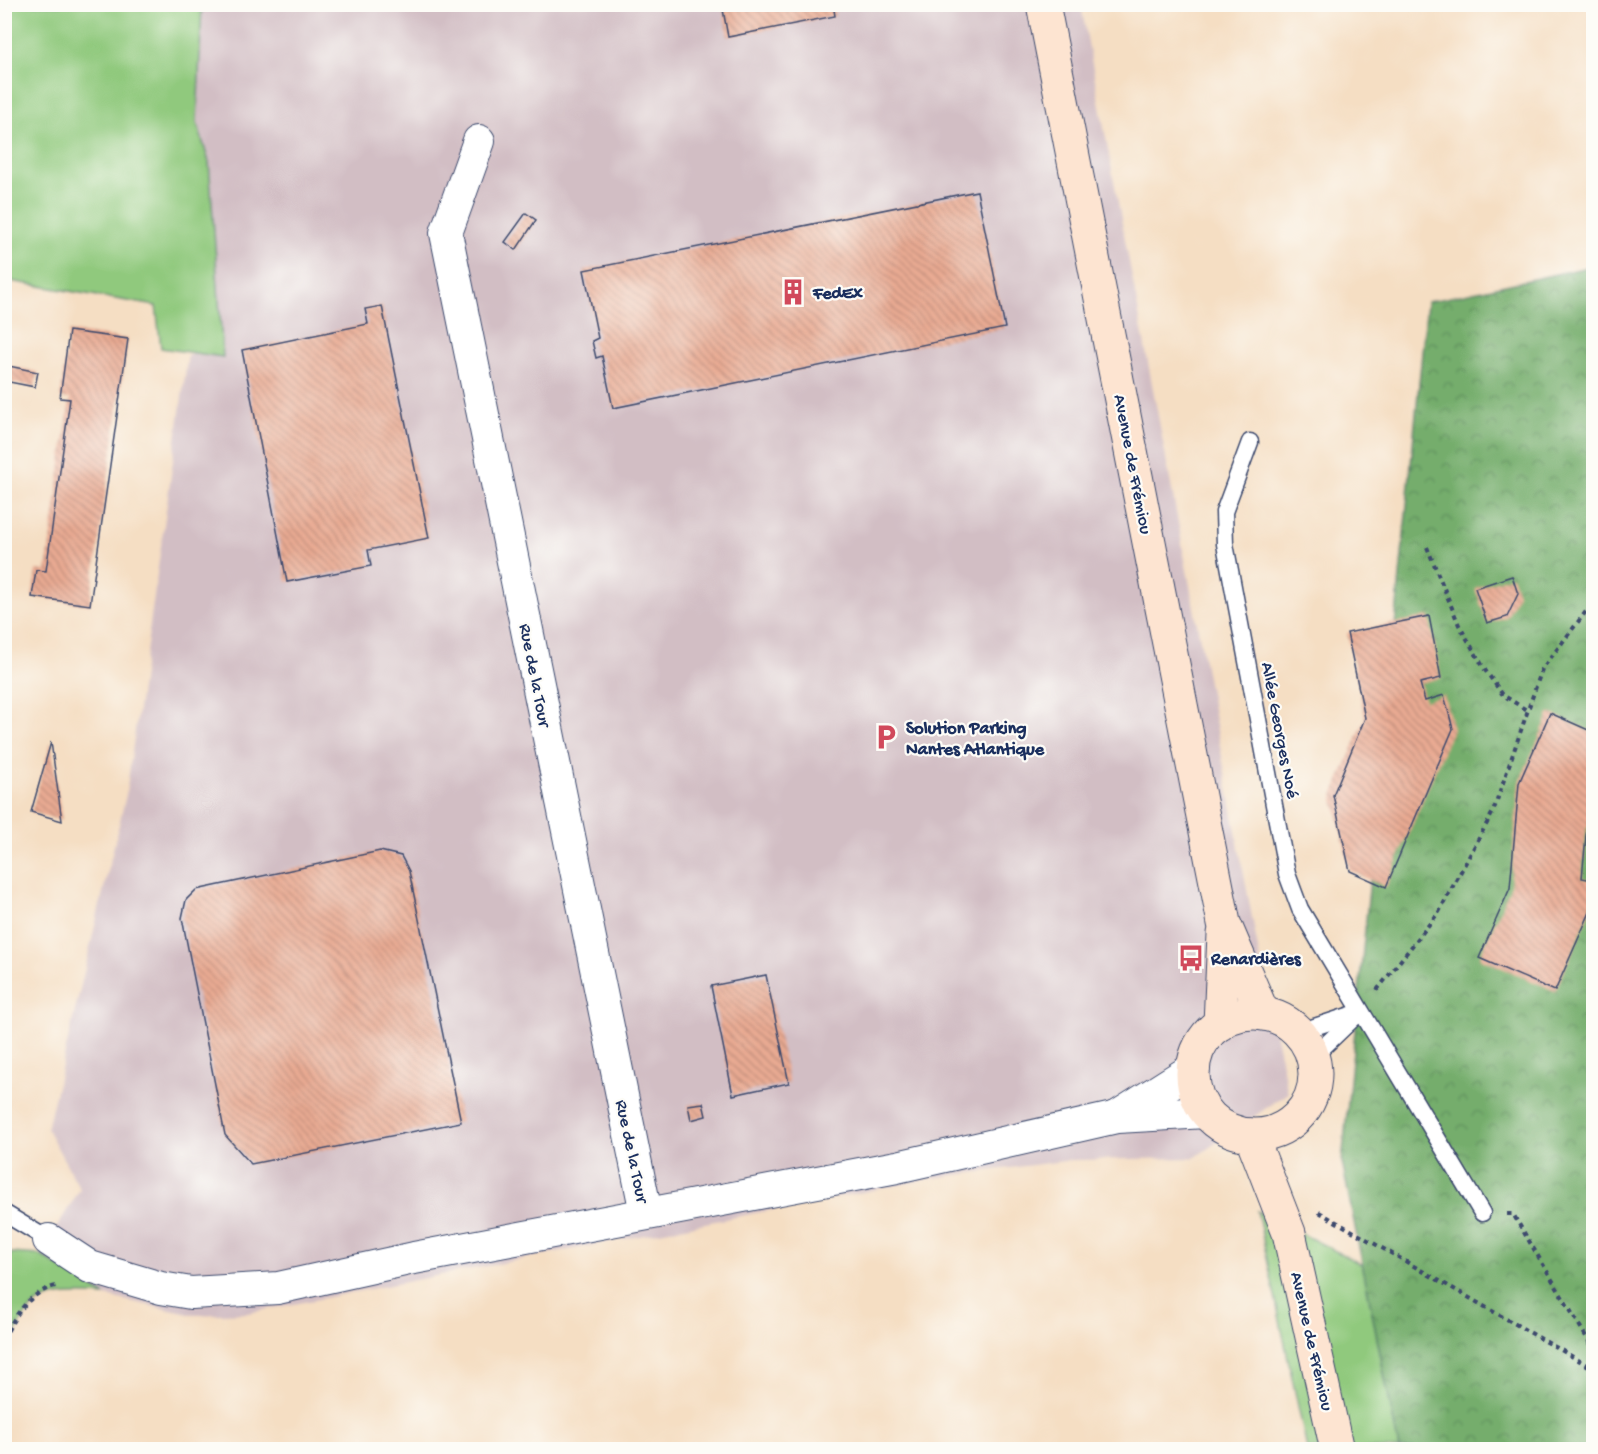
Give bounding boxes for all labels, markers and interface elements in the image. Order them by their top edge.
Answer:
building icon: FedEx [778,277,808,307]
place label: FedEx [812,284,863,305]
street label: Avenue de Frémiou [1108,393,1155,537]
street label: Rue de la Tour [513,622,554,731]
street label: Allée Georges Noé [1255,660,1302,801]
place label: Solution Parking Nantes Atlantique [906,719,1045,761]
parking icon: Solution Parking Nantes Atlantique [871,722,901,752]
bus stop icon: Renardières [1176,943,1206,973]
place label: Renardières [1210,950,1302,971]
street label: Rue de la Tour [609,1098,652,1207]
street label: Avenue de Frémiou [1284,1270,1337,1414]

